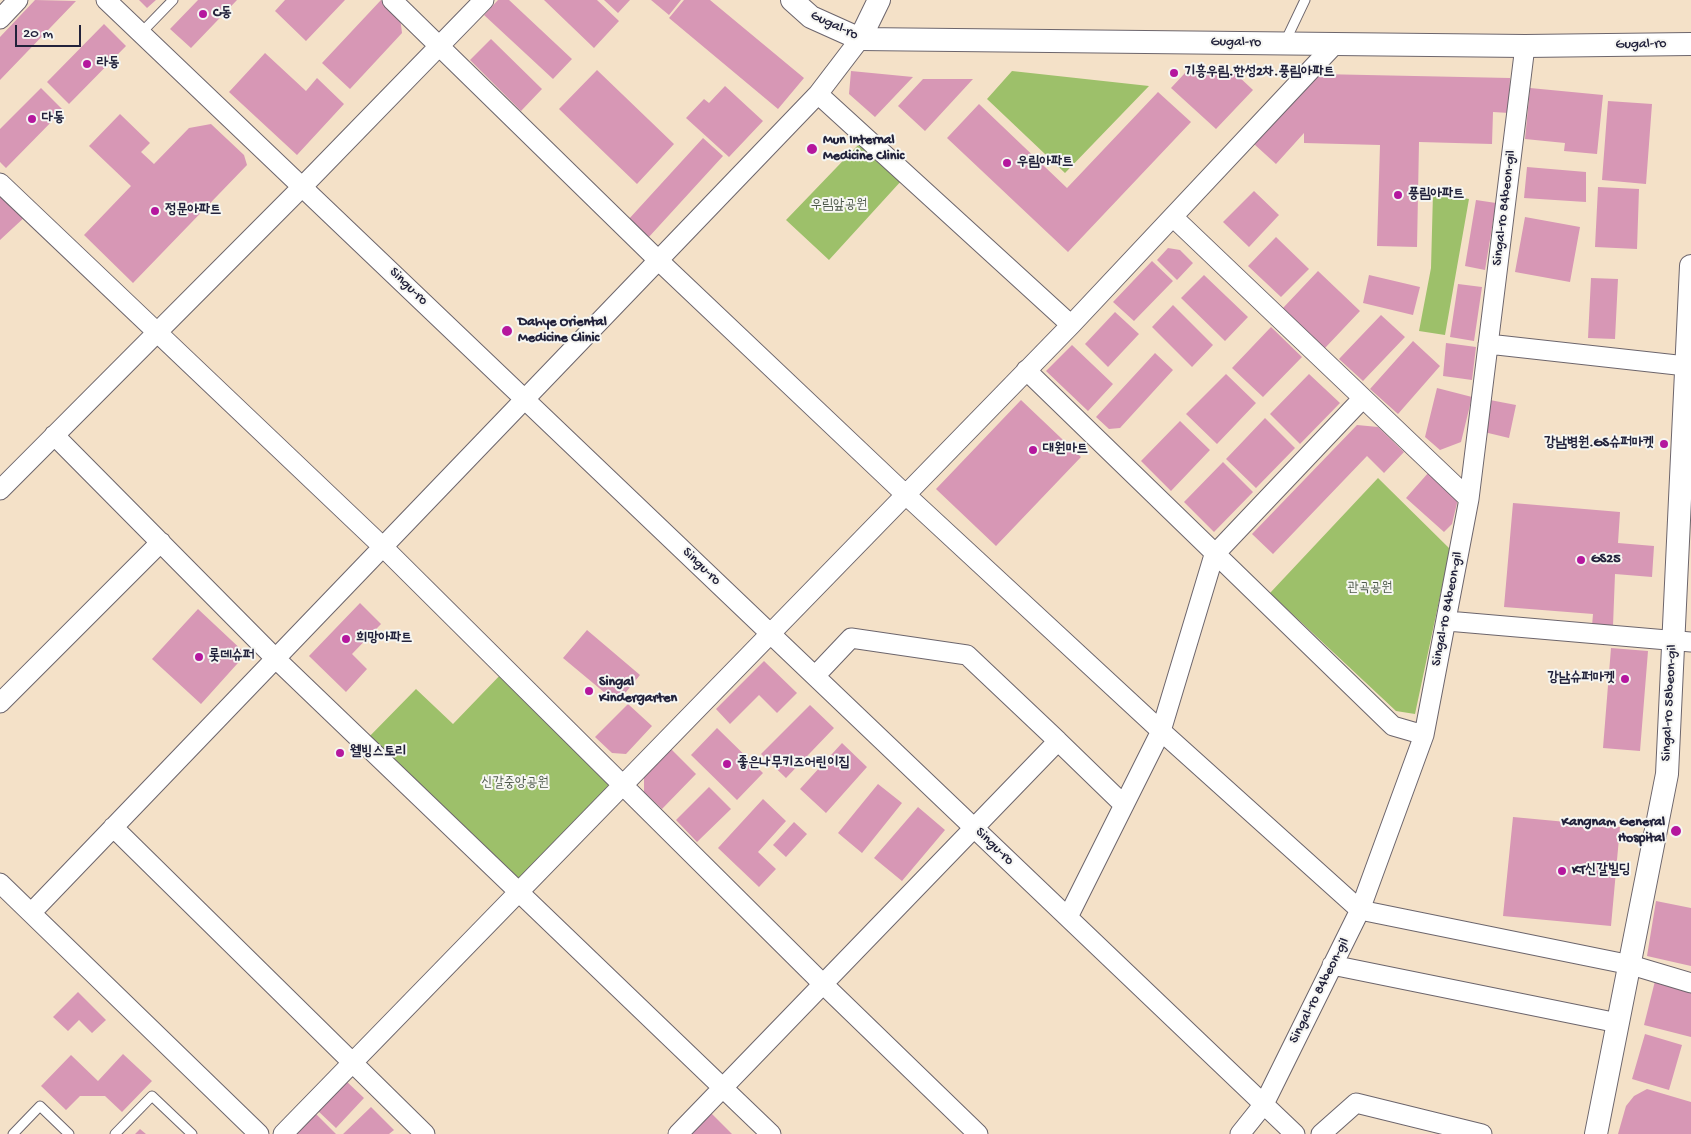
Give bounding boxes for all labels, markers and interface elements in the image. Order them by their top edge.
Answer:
place label: C동 [213,6,232,22]
marker: C동 [197,8,209,20]
street label: Gugal-ro [807,8,861,44]
scale bar [18,15,84,47]
text: 20 m [23,25,53,43]
street label: Gugal-ro [1210,34,1262,52]
street label: Gugal-ro [1615,36,1667,54]
place label: 라동 [97,56,120,72]
marker: 라동 [81,58,93,70]
place label: 기흥우림.한성2차.풍림아파트 [1184,65,1335,81]
marker: 기흥우림.한성2차.풍림아파트 [1168,67,1180,79]
place label: 다동 [42,111,65,127]
marker: 다동 [26,113,38,125]
place label: Mun Internal Medicine Clinic [823,133,904,166]
marker: Mun Internal Medicine Clinic [805,142,819,156]
street label: Singal-ro 84beon-gil [1490,149,1520,267]
place label: 우림아파트 [1017,155,1073,171]
marker: 우림아파트 [1001,157,1013,169]
place label: 풍림아파트 [1408,187,1464,203]
marker: 풍림아파트 [1392,189,1404,201]
park label: 우림앞공원 [811,198,867,214]
place label: 정문아파트 [165,203,221,219]
marker: 정문아파트 [149,205,161,217]
street label: Singu-ro [385,265,431,309]
place label: Dahye Oriental Medicine Clinic [518,315,607,348]
marker: Dahye Oriental Medicine Clinic [500,324,514,338]
place label: 강남병원.GS슈퍼마켓 [1544,436,1654,452]
marker: 강남병원.GS슈퍼마켓 [1658,438,1670,450]
place label: 대원마트 [1043,442,1088,458]
marker: 대원마트 [1027,444,1039,456]
street label: Singu-ro [678,545,724,589]
street label: Singal-ro 84beon-gil [1429,550,1467,668]
place label: GS25 [1591,552,1621,568]
marker: GS25 [1575,554,1587,566]
park label: 관곡공원 [1347,581,1393,597]
place label: 희망아파트 [356,631,412,647]
marker: 희망아파트 [340,633,352,645]
street label: Singal-ro 58beon-gil [1659,644,1681,762]
place label: 롯데슈퍼 [209,649,254,665]
marker: 롯데슈퍼 [193,651,205,663]
place label: 강남슈퍼마켓 [1547,671,1615,687]
marker: 강남슈퍼마켓 [1619,673,1631,685]
place label: Singal Kindergarten [599,675,677,708]
marker: Singal Kindergarten [583,685,595,697]
place label: 웰빙스토리 [350,745,406,761]
marker: 웰빙스토리 [334,747,346,759]
place label: 좋은나무키즈어린이집 [737,756,850,772]
marker: 좋은나무키즈어린이집 [721,758,733,770]
park label: 신갈중앙공원 [481,776,549,792]
place label: Kangnam General Hospital [1561,815,1665,848]
marker: Kangnam General Hospital [1669,824,1683,838]
street label: Singu-ro [971,825,1017,869]
place label: KT신갈빌딩 [1572,863,1630,879]
marker: KT신갈빌딩 [1556,865,1568,877]
street label: Singal-ro 84beon-gil [1286,935,1354,1047]

